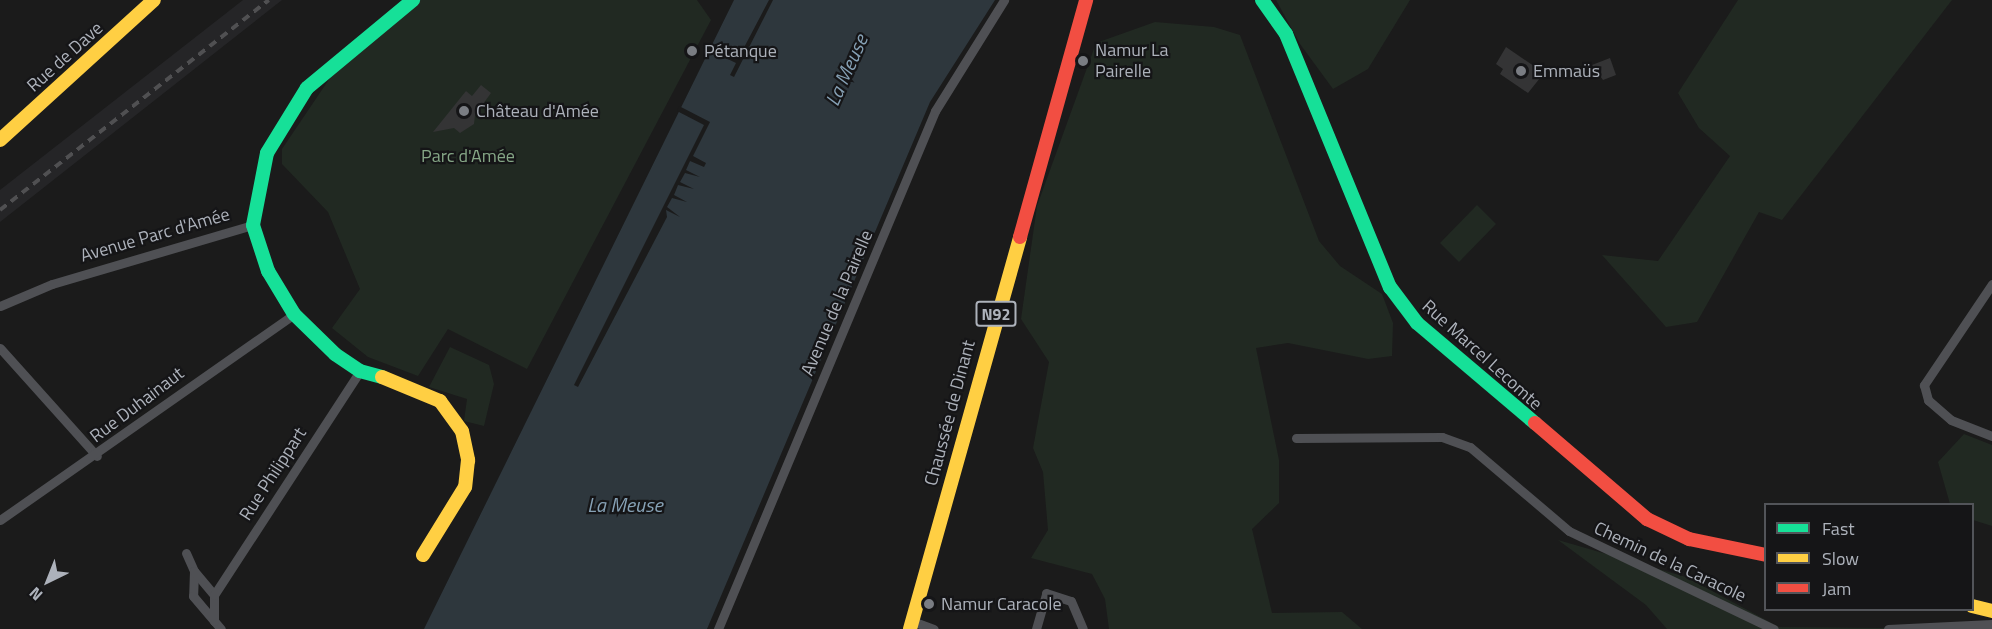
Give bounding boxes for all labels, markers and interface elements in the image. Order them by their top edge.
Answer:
street label: Rue de Dave [23,17,107,97]
water label: La Meuse [820,31,872,109]
place label: Pétanque [704,40,777,62]
place label: Namur La Pairelle [1095,40,1169,82]
marker: Pétanque [685,44,699,58]
marker: Namur La Pairelle [1076,54,1090,68]
place label: Emmaüs [1533,60,1600,82]
marker: Emmaüs [1514,64,1528,78]
place label: Château d'Amée [476,100,599,122]
marker: Château d'Amée [457,104,471,118]
park label: Parc d'Amée [421,145,515,167]
street label: Avenue Parc d'Amée [78,203,232,267]
street label: Avenue de la Pairelle [797,227,877,379]
street label: Rue Marcel Lecomte [1418,295,1546,415]
road number: N92 [975,301,1017,327]
street label: Chaussée de Dinant [920,338,980,488]
street label: Rue Duhainaut [86,363,188,447]
street label: Rue Philippart [235,423,311,525]
water label: La Meuse [587,492,663,516]
legend [1764,503,1974,611]
text: Fast [1822,515,1855,542]
street label: Chemin de la Caracole [1590,517,1750,607]
text: Slow [1822,545,1859,572]
north arrow [18,551,78,611]
text: Jam [1822,575,1851,602]
text: N [23,582,48,607]
place label: Namur Caracole [941,593,1062,615]
marker: Namur Caracole [922,597,936,611]

